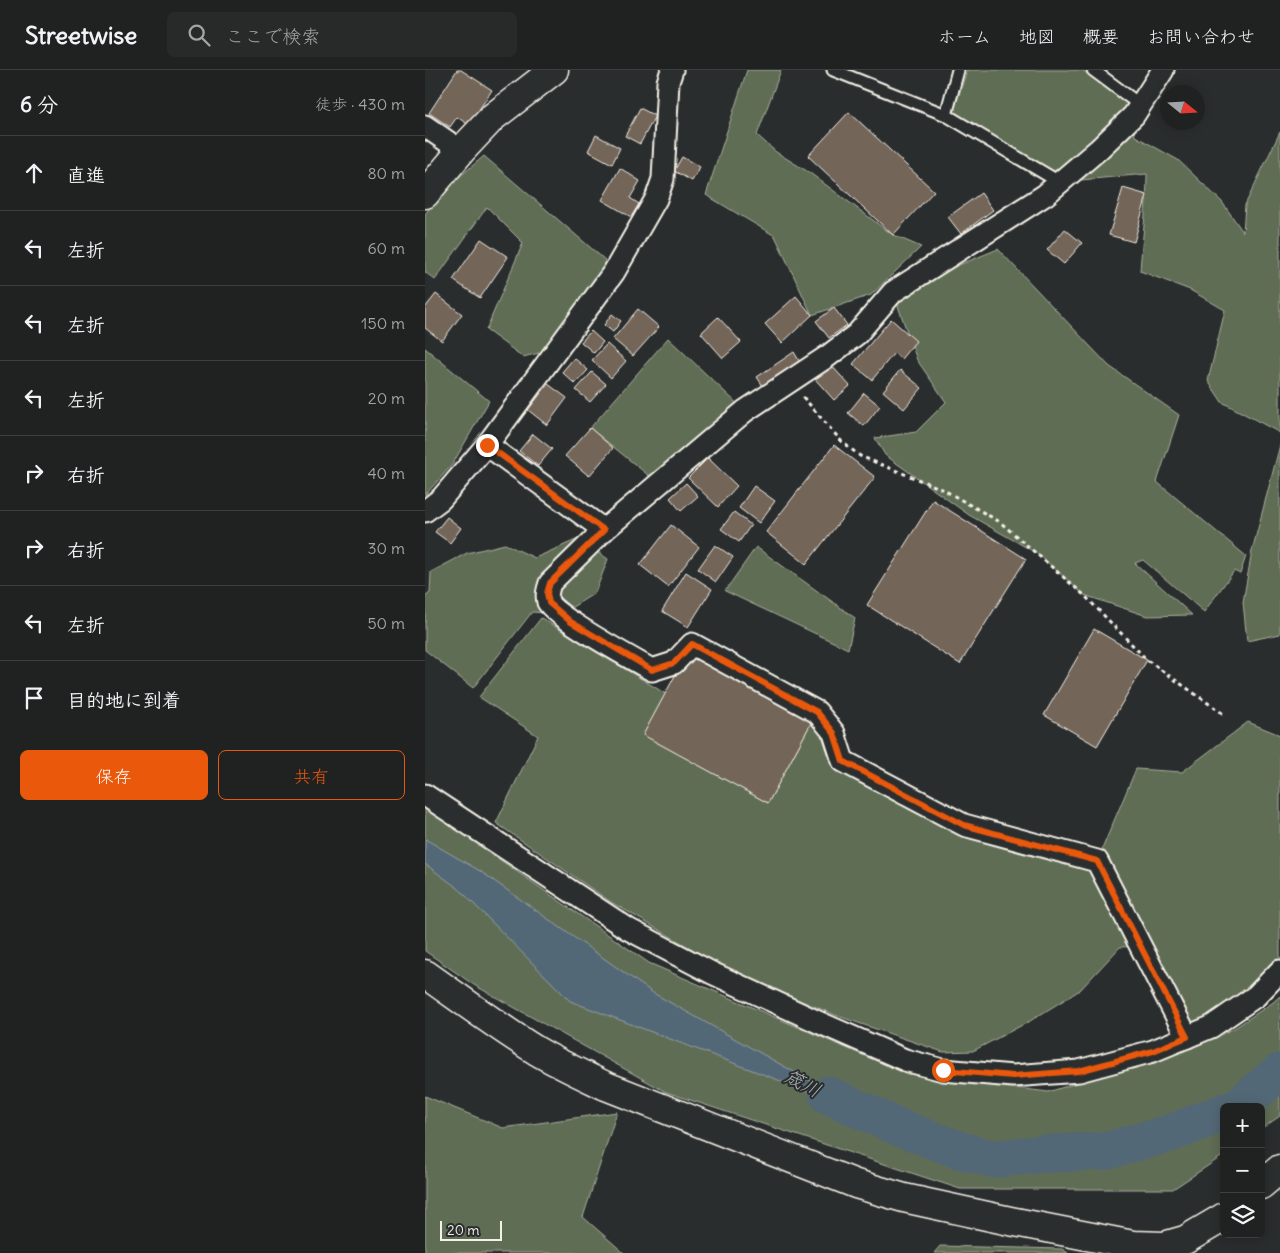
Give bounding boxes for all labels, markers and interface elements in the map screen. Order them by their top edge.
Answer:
search box [167,12,517,57]
text: Streetwise [25,20,137,50]
icon: search [185,21,213,49]
text: ここで検索 [225,24,320,48]
text: ホーム [938,25,991,48]
text: 地図 [1019,25,1055,48]
text: 概要 [1083,25,1119,48]
text: お問い合わせ [1147,25,1255,48]
north arrow [1160,85,1205,130]
text: 6 分 [20,91,58,118]
text: 徒歩 · 430 m [315,94,405,114]
icon: ahead [20,159,48,187]
text: 直進 [67,163,105,187]
text: 80 m [367,163,405,183]
icon: left [20,234,48,262]
text: 左折 [67,238,105,262]
text: 60 m [367,238,405,258]
icon: left [20,309,48,337]
text: 左折 [67,313,105,337]
text: 150 m [361,313,405,333]
icon: left [20,384,48,412]
text: 左折 [67,388,105,412]
text: 20 m [368,388,405,408]
route end [476,434,499,457]
icon: right [20,459,48,487]
text: 右折 [67,463,105,487]
text: 40 m [367,463,405,483]
icon: right [20,534,48,562]
text: 右折 [67,538,105,562]
text: 30 m [368,538,405,558]
icon: left [20,609,48,637]
text: 左折 [67,613,105,637]
text: 50 m [367,613,405,633]
icon: arrive [20,684,48,712]
text: 目的地に到着 [67,688,181,712]
button: 保存 [20,750,208,800]
button: 共有 [218,750,405,800]
route start [932,1059,955,1082]
water label: 筬川 [781,1064,825,1102]
map controls [1220,1103,1265,1238]
button: + [1220,1103,1265,1148]
button: − [1220,1148,1265,1193]
button: layers [1220,1193,1265,1238]
scale bar [440,1218,503,1241]
text: 20 m [447,1221,480,1239]

